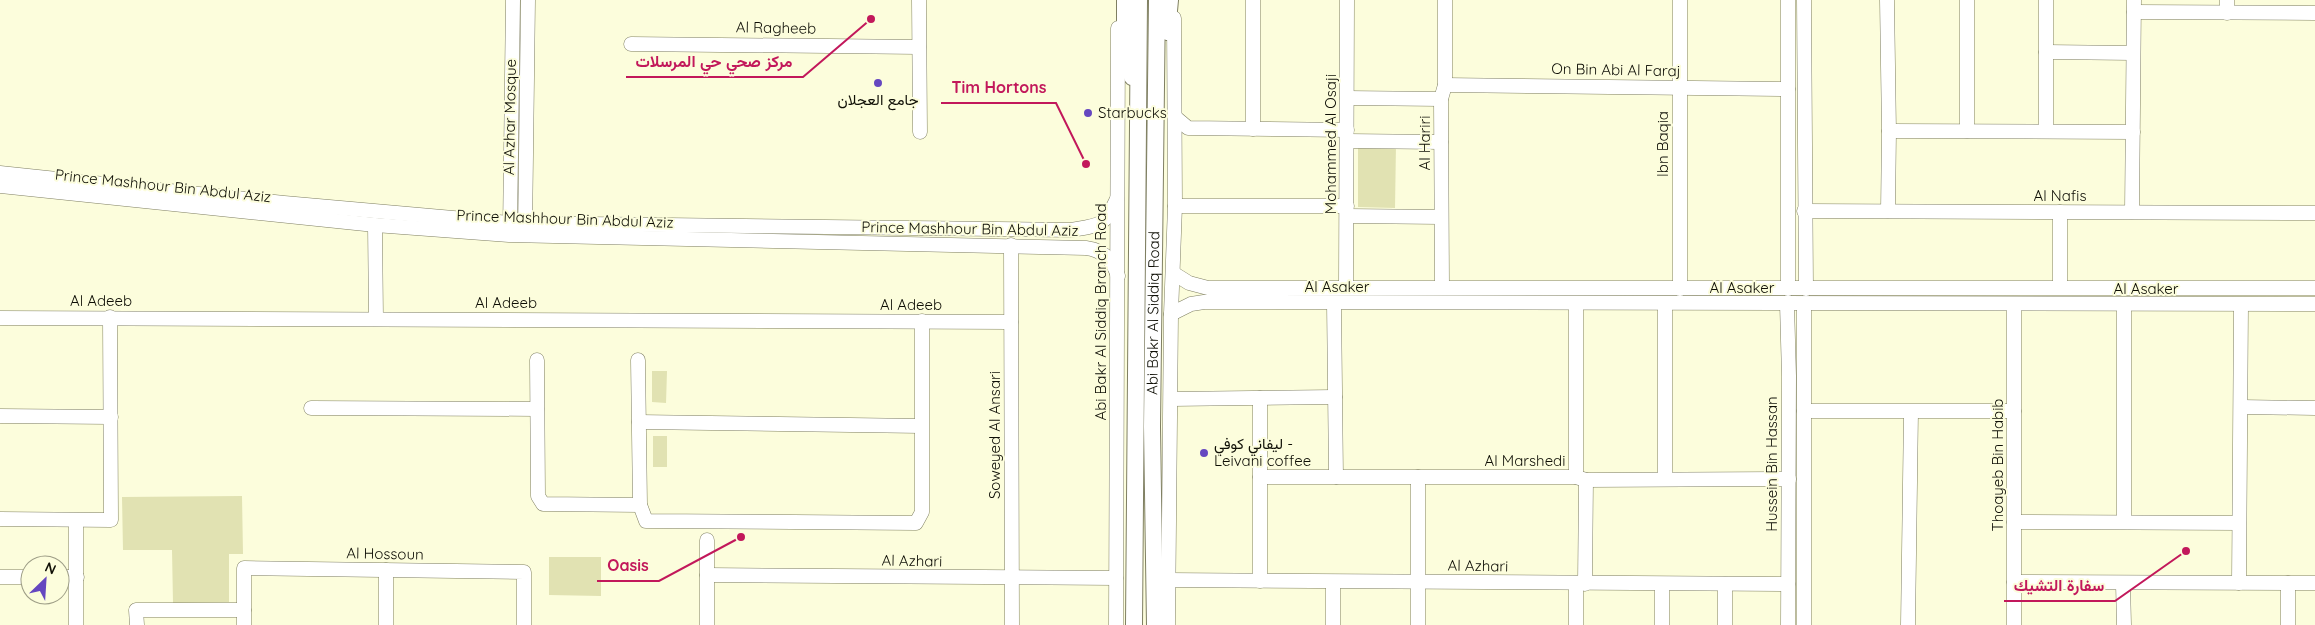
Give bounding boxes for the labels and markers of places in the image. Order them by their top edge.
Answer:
callout: مركز صحي حي المرسلات [626,46,803,77]
callout: Tim Hortons [941,72,1056,103]
marker: جامع العجلان [872,77,884,89]
place label: جامع العجلان [838,90,918,111]
place label: Starbucks [1098,103,1167,122]
marker: Starbucks [1082,107,1094,119]
place label: ليفاني كوفي - Leivani coffee [1214,434,1311,470]
marker: ليفاني كوفي - Leivani coffee [1198,447,1210,459]
callout: Oasis [597,550,659,581]
callout: سفارة التشيك [2004,570,2115,601]

